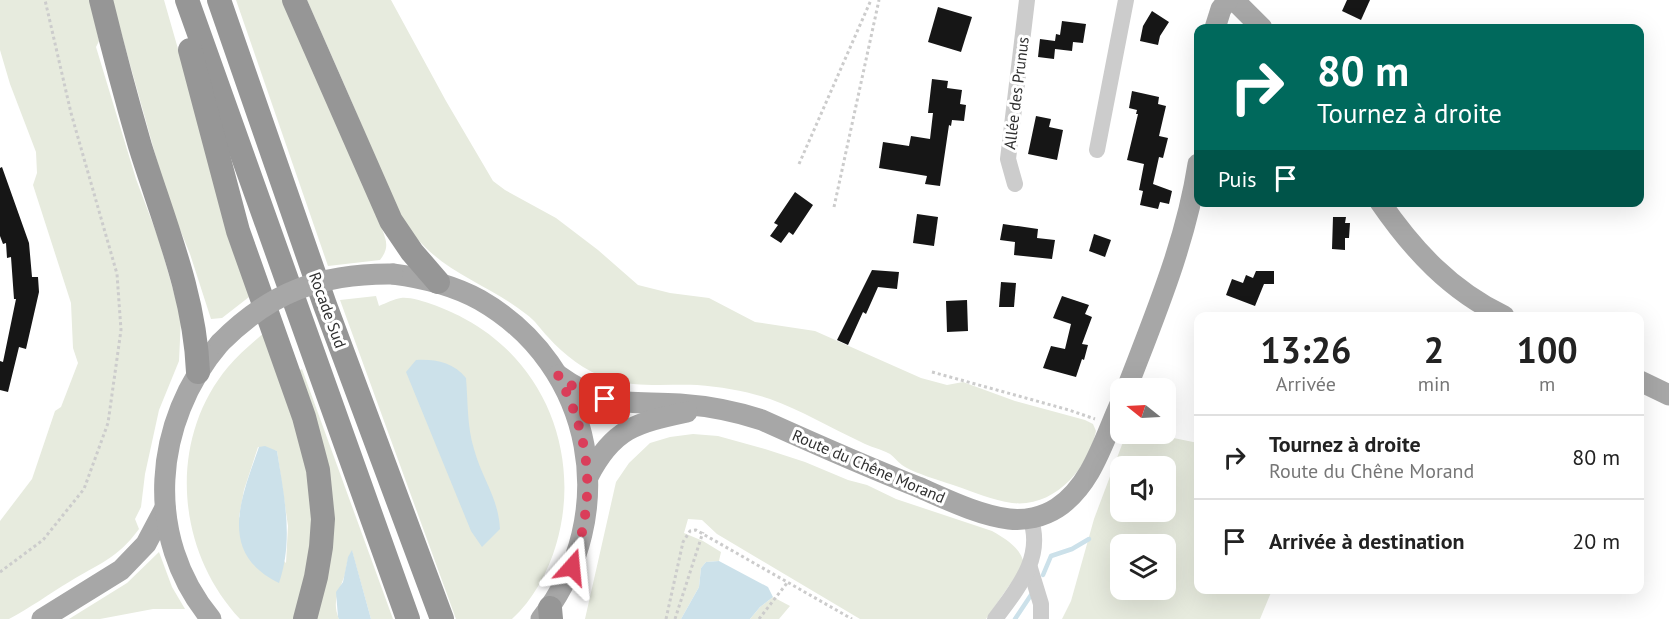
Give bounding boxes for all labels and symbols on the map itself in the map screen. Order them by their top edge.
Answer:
street label: Allée des Prunus [999,35,1033,150]
street label: Rocade Sud [305,269,351,351]
pin [579,373,630,424]
north arrow [1110,378,1176,444]
street label: Route du Chêne Morand [789,425,949,507]
position arrow [540,535,604,599]

